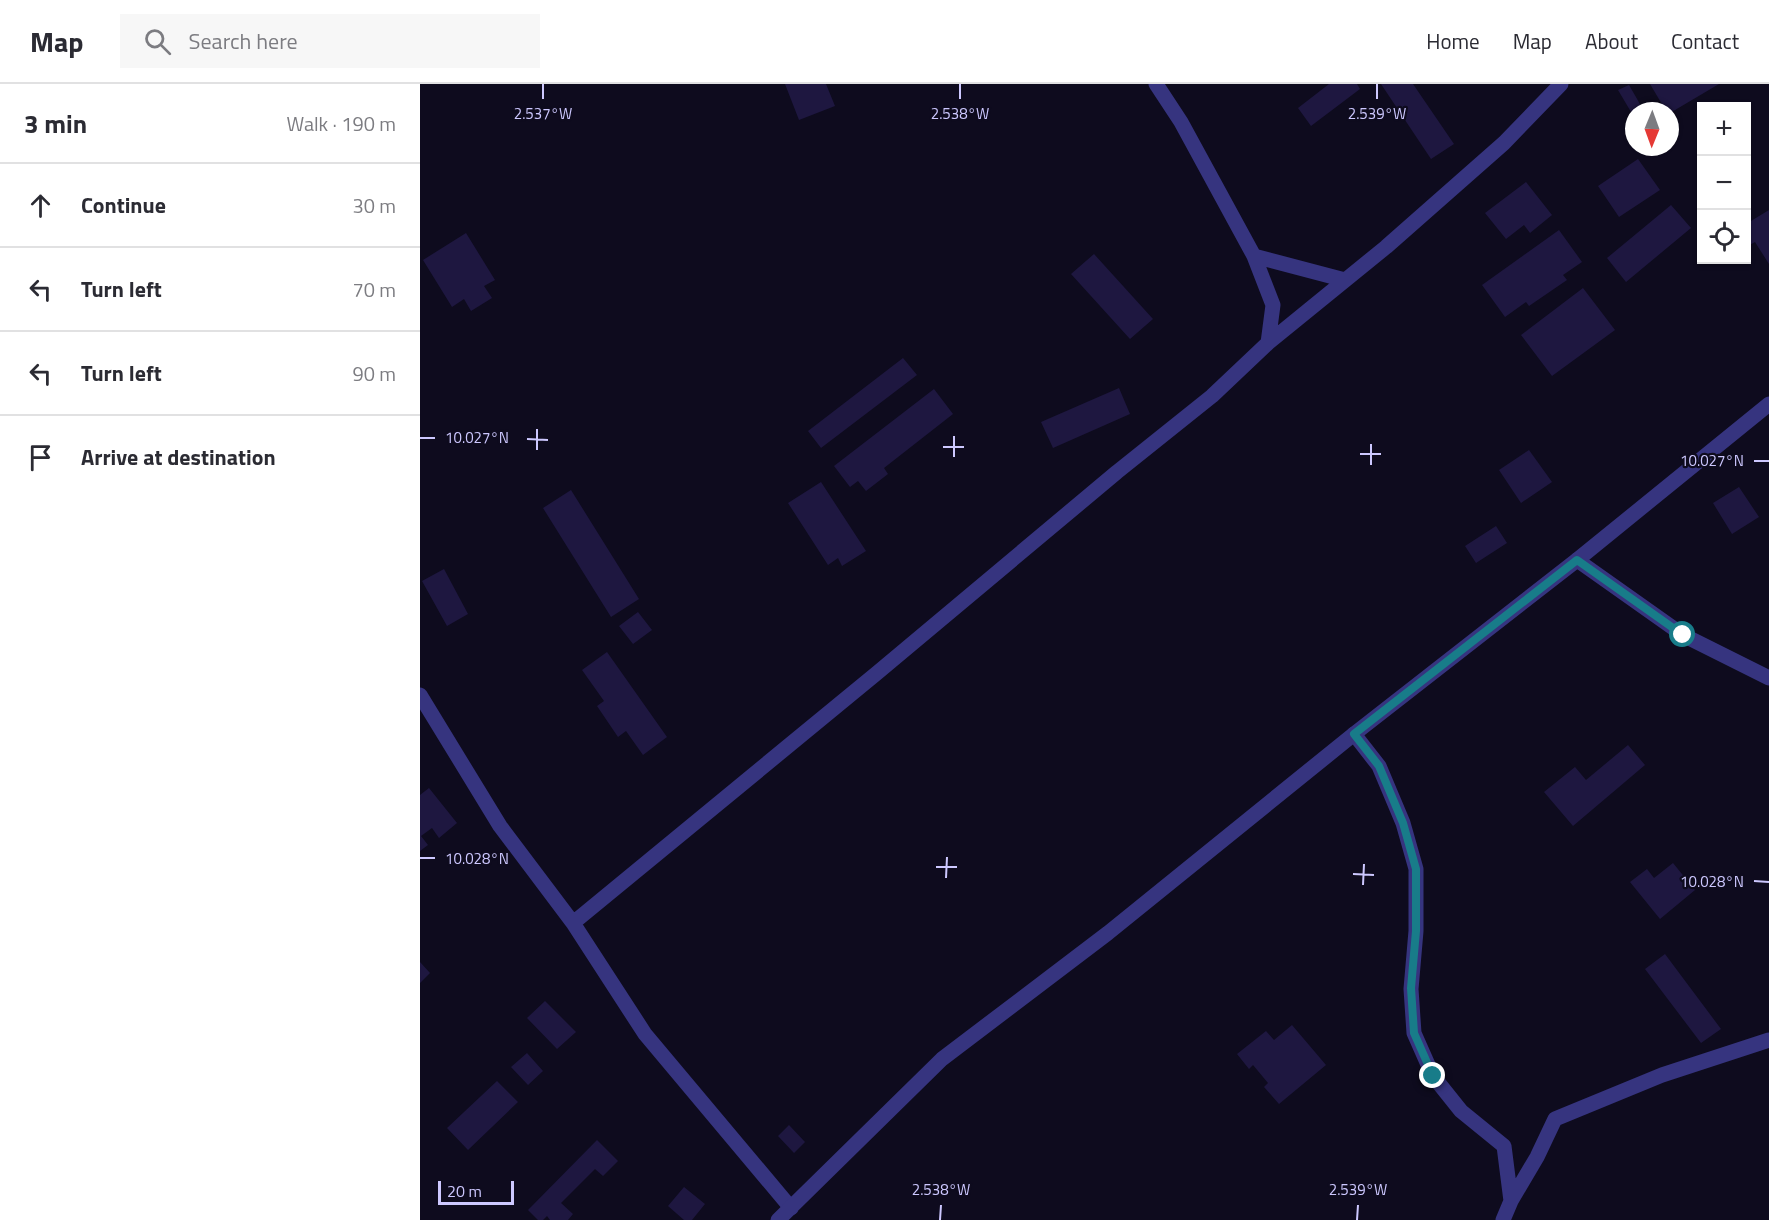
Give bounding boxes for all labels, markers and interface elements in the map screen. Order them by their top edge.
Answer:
search box [120,14,540,68]
text: Map [30,20,84,63]
text: Search here [189,24,298,58]
icon: search [141,25,174,58]
text: Home [1426,25,1480,57]
text: Map [1513,25,1552,57]
text: About [1585,25,1638,57]
text: Contact [1671,25,1739,57]
text: 2.537°W [514,102,572,125]
text: 2.538°W [931,102,989,125]
text: 2.539°W [1348,102,1406,125]
north arrow [1625,102,1679,156]
map controls [1697,102,1751,264]
button: + [1697,102,1751,156]
text: 3 min [24,104,87,143]
text: Walk · 190 m [287,108,396,139]
button: − [1697,156,1751,210]
text: Continue [81,188,166,222]
icon: ahead [24,189,57,222]
text: 30 m [352,190,396,221]
button: locate [1697,210,1751,264]
text: Turn left [81,272,162,306]
icon: left [24,273,57,306]
text: 70 m [352,274,396,305]
text: Turn left [81,356,162,390]
icon: left [24,357,57,390]
text: 90 m [352,358,396,389]
text: 10.027°N [445,426,509,449]
text: Arrive at destination [81,440,276,474]
icon: arrive [24,441,57,474]
text: 10.027°N [1680,449,1744,472]
route start [1669,621,1695,647]
text: 10.028°N [445,847,509,870]
text: 10.028°N [1680,870,1744,893]
route end [1419,1062,1445,1088]
scale bar [438,1178,514,1206]
text: 2.538°W [912,1178,970,1201]
text: 2.539°W [1329,1178,1387,1201]
text: 20 m [447,1179,482,1203]

